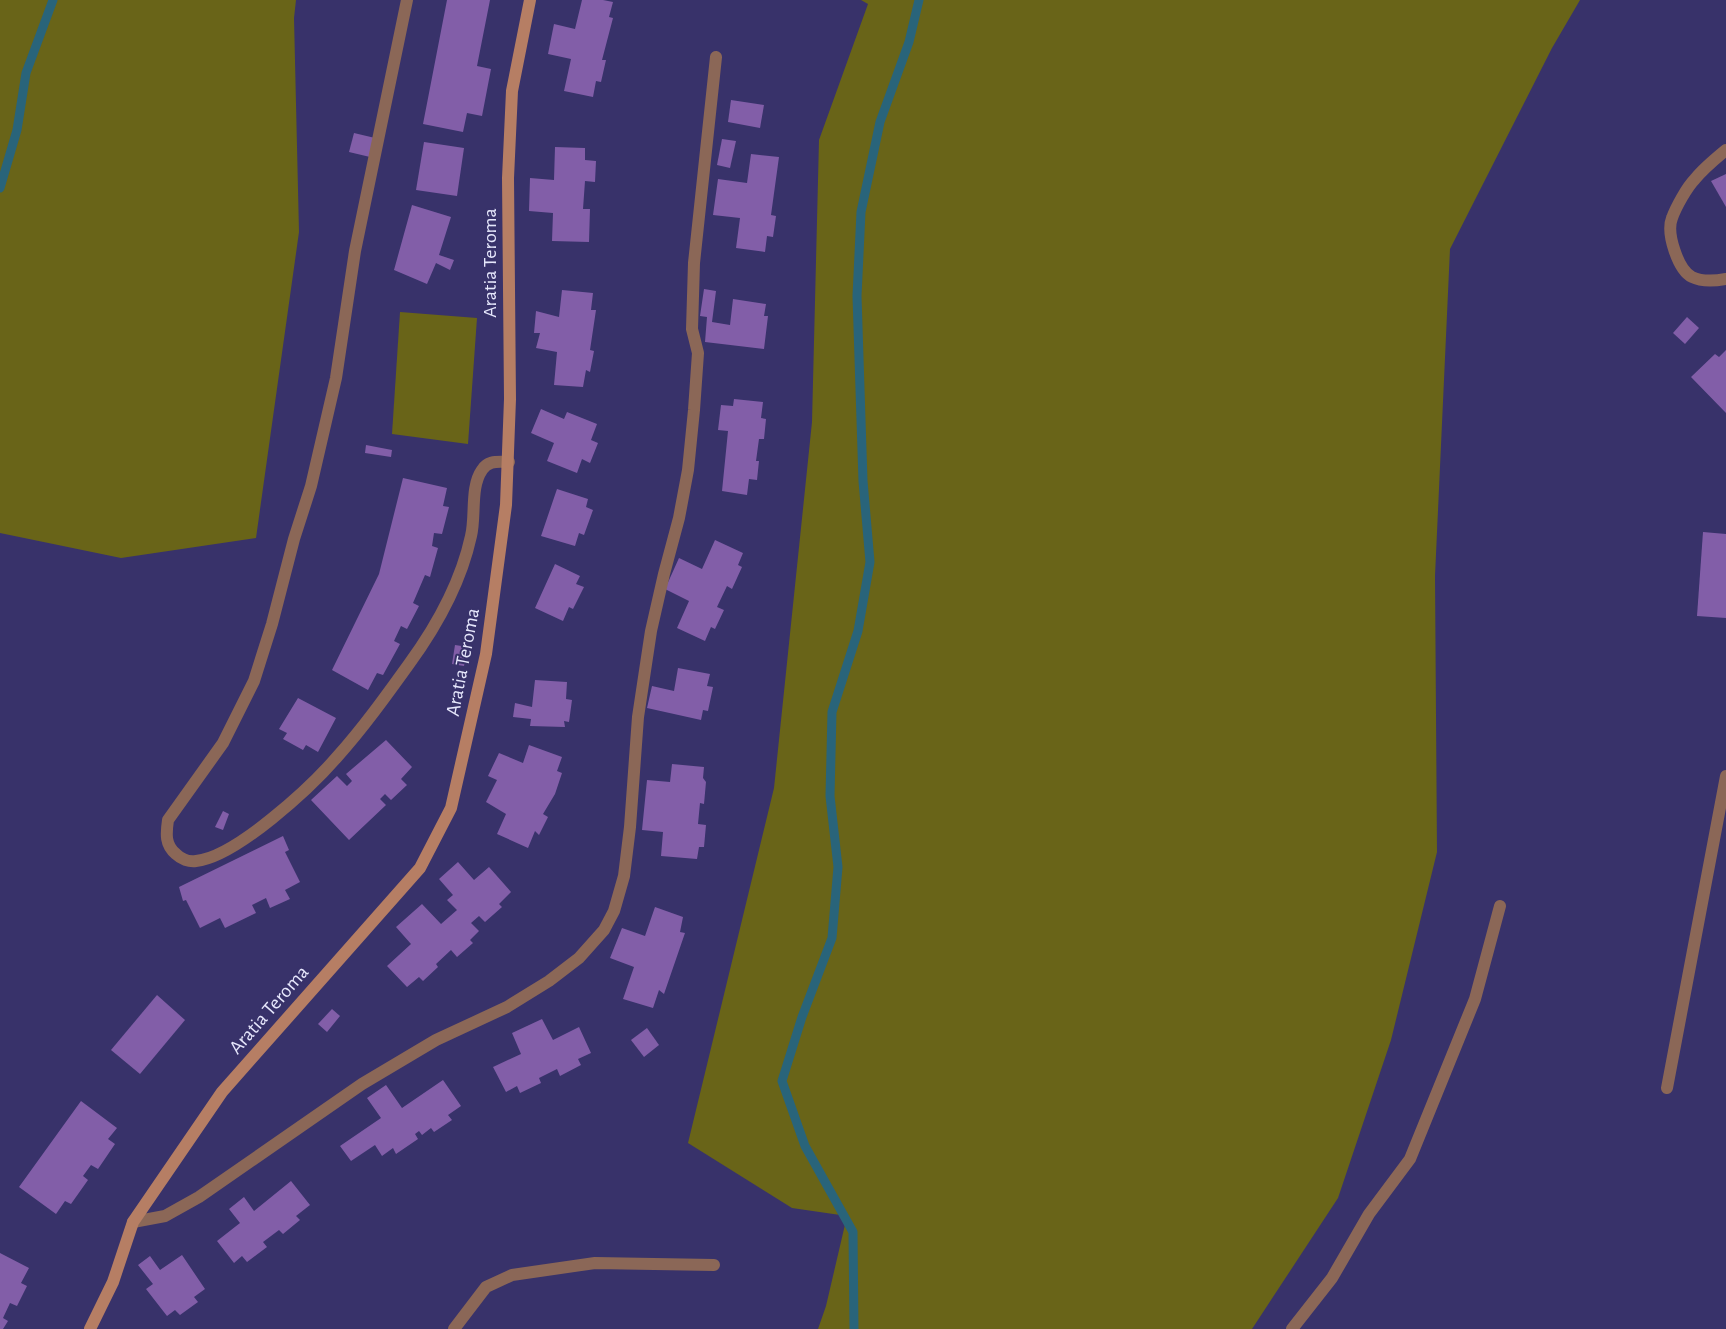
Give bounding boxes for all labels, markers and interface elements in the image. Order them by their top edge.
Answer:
street label: Aratia Teroma [480,208,500,318]
street label: Aratia Teroma [443,606,483,718]
street label: Aratia Teroma [225,962,313,1058]

